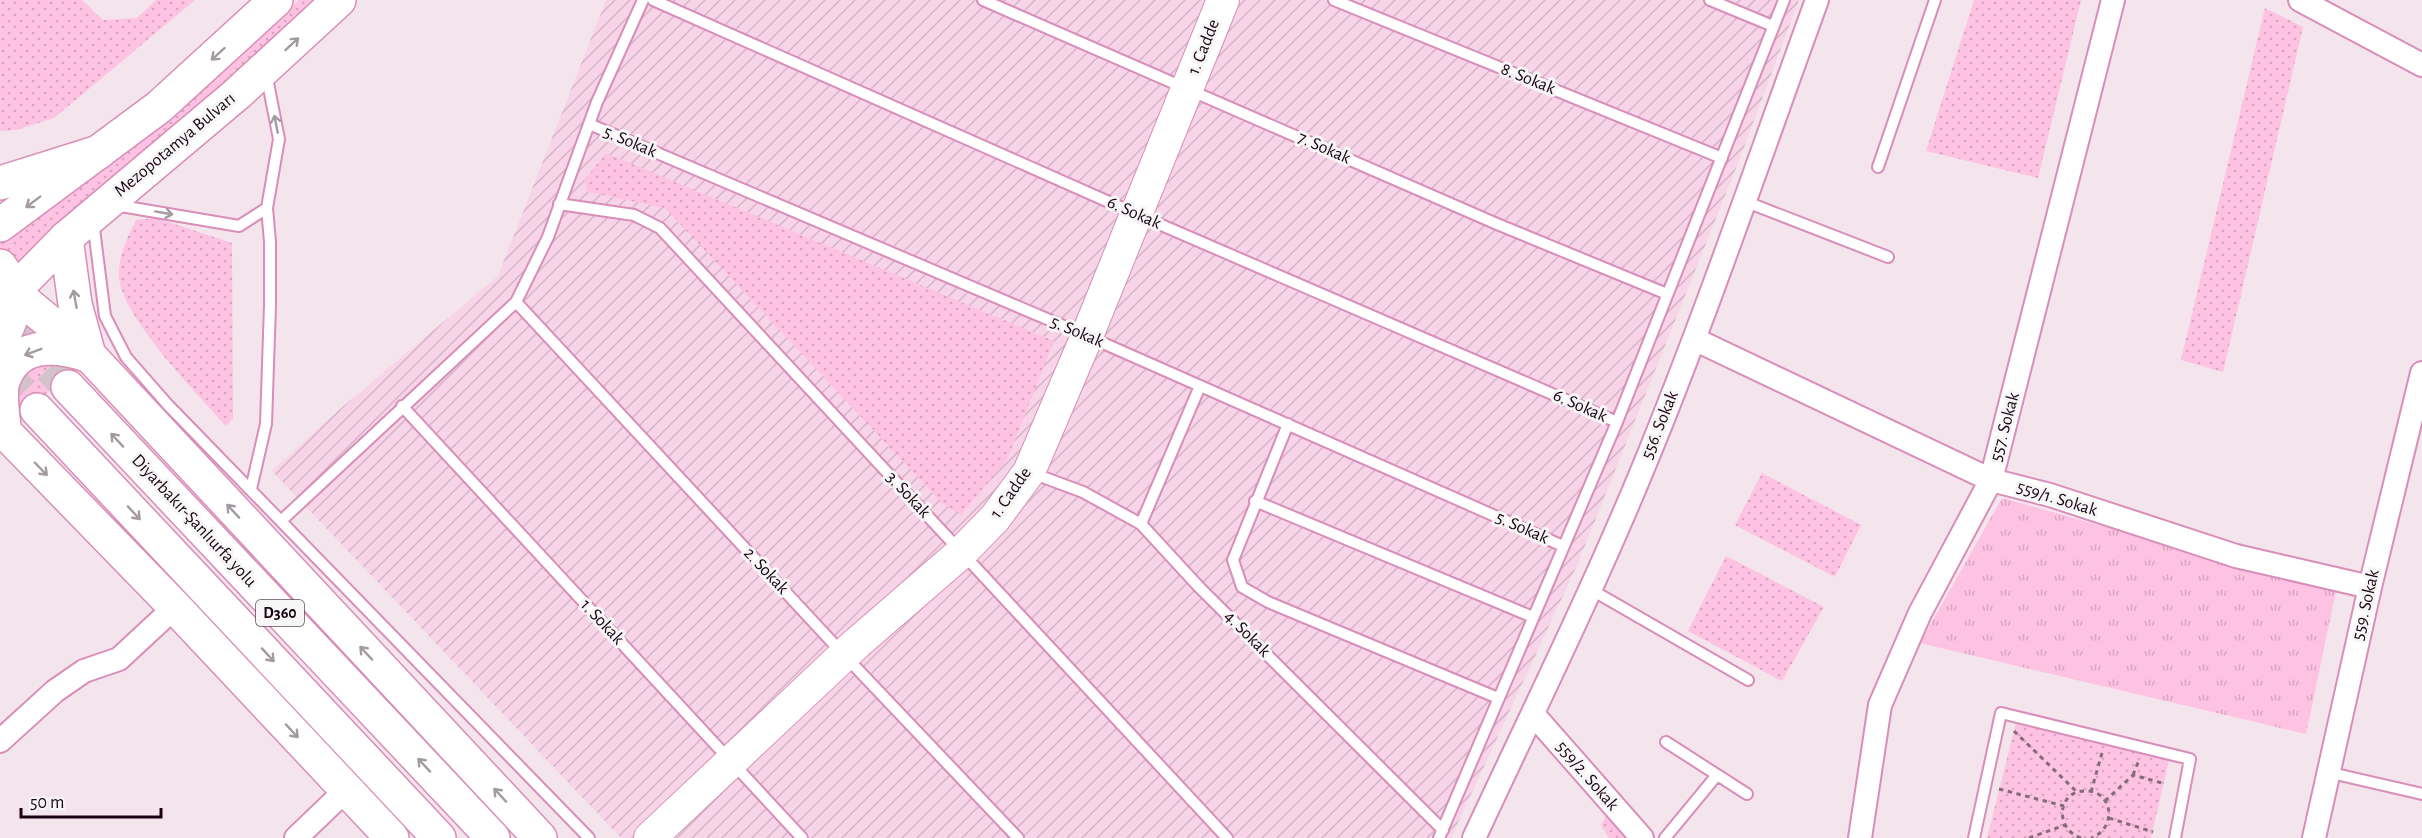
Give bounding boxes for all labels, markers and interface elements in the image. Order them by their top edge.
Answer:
street label: 1. Cadde [1185,17,1223,77]
one-way arrow [284,37,299,51]
one-way arrow [210,47,225,61]
street label: 8. Sokak [1498,60,1559,98]
street label: Mezopotamya Bulvarı [111,89,239,201]
one-way arrow [270,115,281,134]
street label: 5. Sokak [601,123,660,162]
street label: 7. Sokak [1295,128,1354,168]
street label: 6. Sokak [1104,193,1164,233]
one-way arrow [25,195,41,208]
one-way arrow [153,208,173,219]
one-way arrow [69,289,80,309]
street label: 5. Sokak [1048,313,1107,352]
one-way arrow [24,348,42,359]
street label: 6. Sokak [1550,386,1610,426]
street label: 556. Sokak [1638,388,1682,462]
street label: 557. Sokak [1987,390,2023,464]
one-way arrow [110,432,124,447]
street label: Diyarbakır-Şanlıurfa yolu [128,451,260,591]
one-way arrow [33,462,48,477]
street label: 1. Cadde [987,464,1035,522]
street label: 3. Sokak [882,468,934,522]
street label: 559/1. Sokak [2015,478,2100,520]
one-way arrow [226,504,240,519]
one-way arrow [127,506,142,521]
street label: 5. Sokak [1493,508,1552,548]
street label: 2. Sokak [740,544,792,598]
street label: 559. Sokak [2349,567,2383,642]
street label: 1. Sokak [577,596,628,649]
road number: D360 [256,600,304,626]
street label: 4. Sokak [1220,607,1274,661]
one-way arrow [360,646,374,661]
one-way arrow [261,647,275,662]
one-way arrow [285,723,299,738]
street label: 559/2. Sokak [1552,738,1622,815]
one-way arrow [417,758,431,773]
scale bar [21,781,160,819]
one-way arrow [493,788,507,803]
text: 50 m [30,794,64,812]

